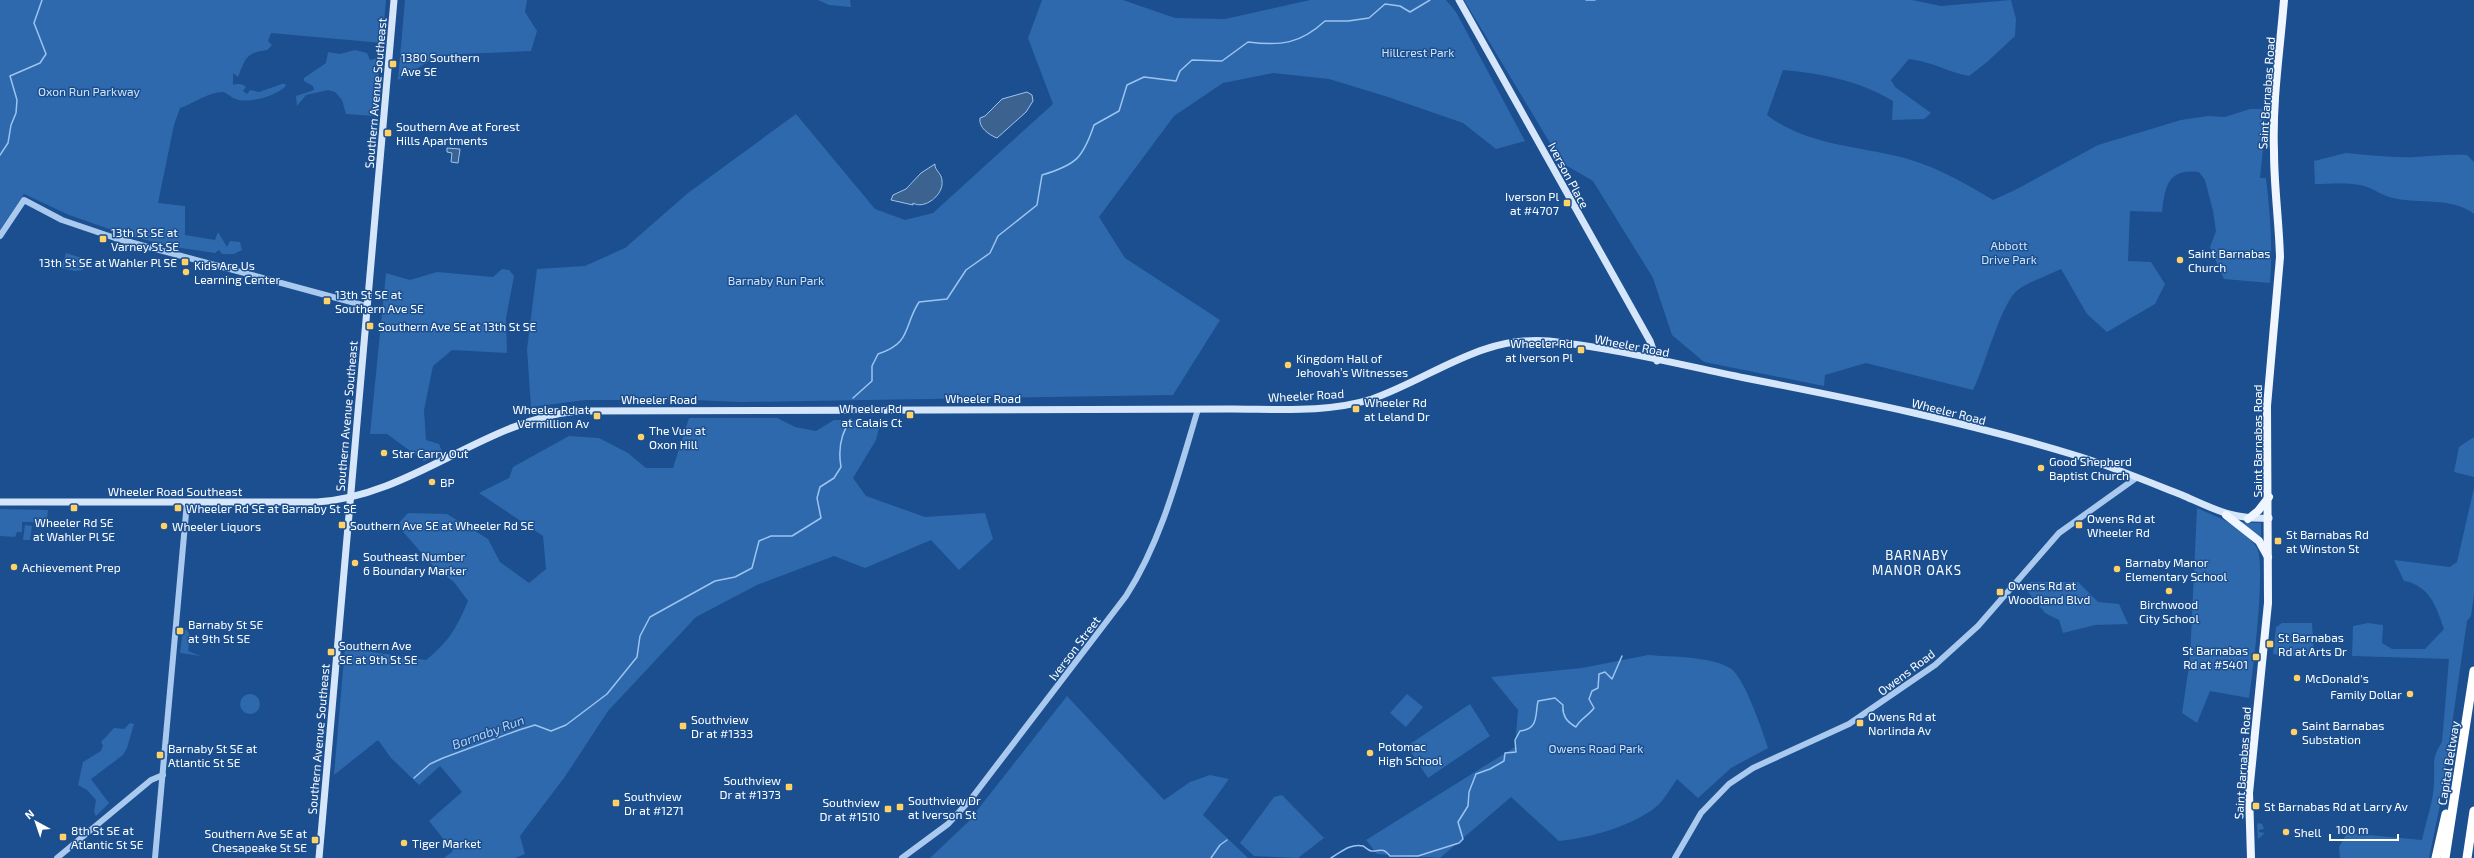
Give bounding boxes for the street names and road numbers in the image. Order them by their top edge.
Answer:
street label: Southern Avenue Southeast [361,17,389,169]
street label: Saint Barnabas Road [2255,36,2277,150]
street label: Iverson Place [1546,140,1592,210]
street label: Wheeler Road [1593,331,1671,359]
street label: Southern Avenue Southeast [332,340,360,492]
street label: Saint Barnabas Road [2250,385,2264,497]
street label: Wheeler Road [1268,386,1344,404]
street label: Wheeler Road [945,391,1021,405]
street label: Wheeler Road [621,392,697,406]
street label: Wheeler Road [1910,395,1988,427]
street label: Wheeler Road Southeast [108,484,243,498]
street label: Iverson Street [1045,613,1103,683]
street label: Owens Road [1875,646,1937,698]
street label: Southern Avenue Southeast [304,663,332,815]
street label: Saint Barnabas Road [2231,706,2253,820]
street label: Capital Beltway [2434,719,2462,806]

